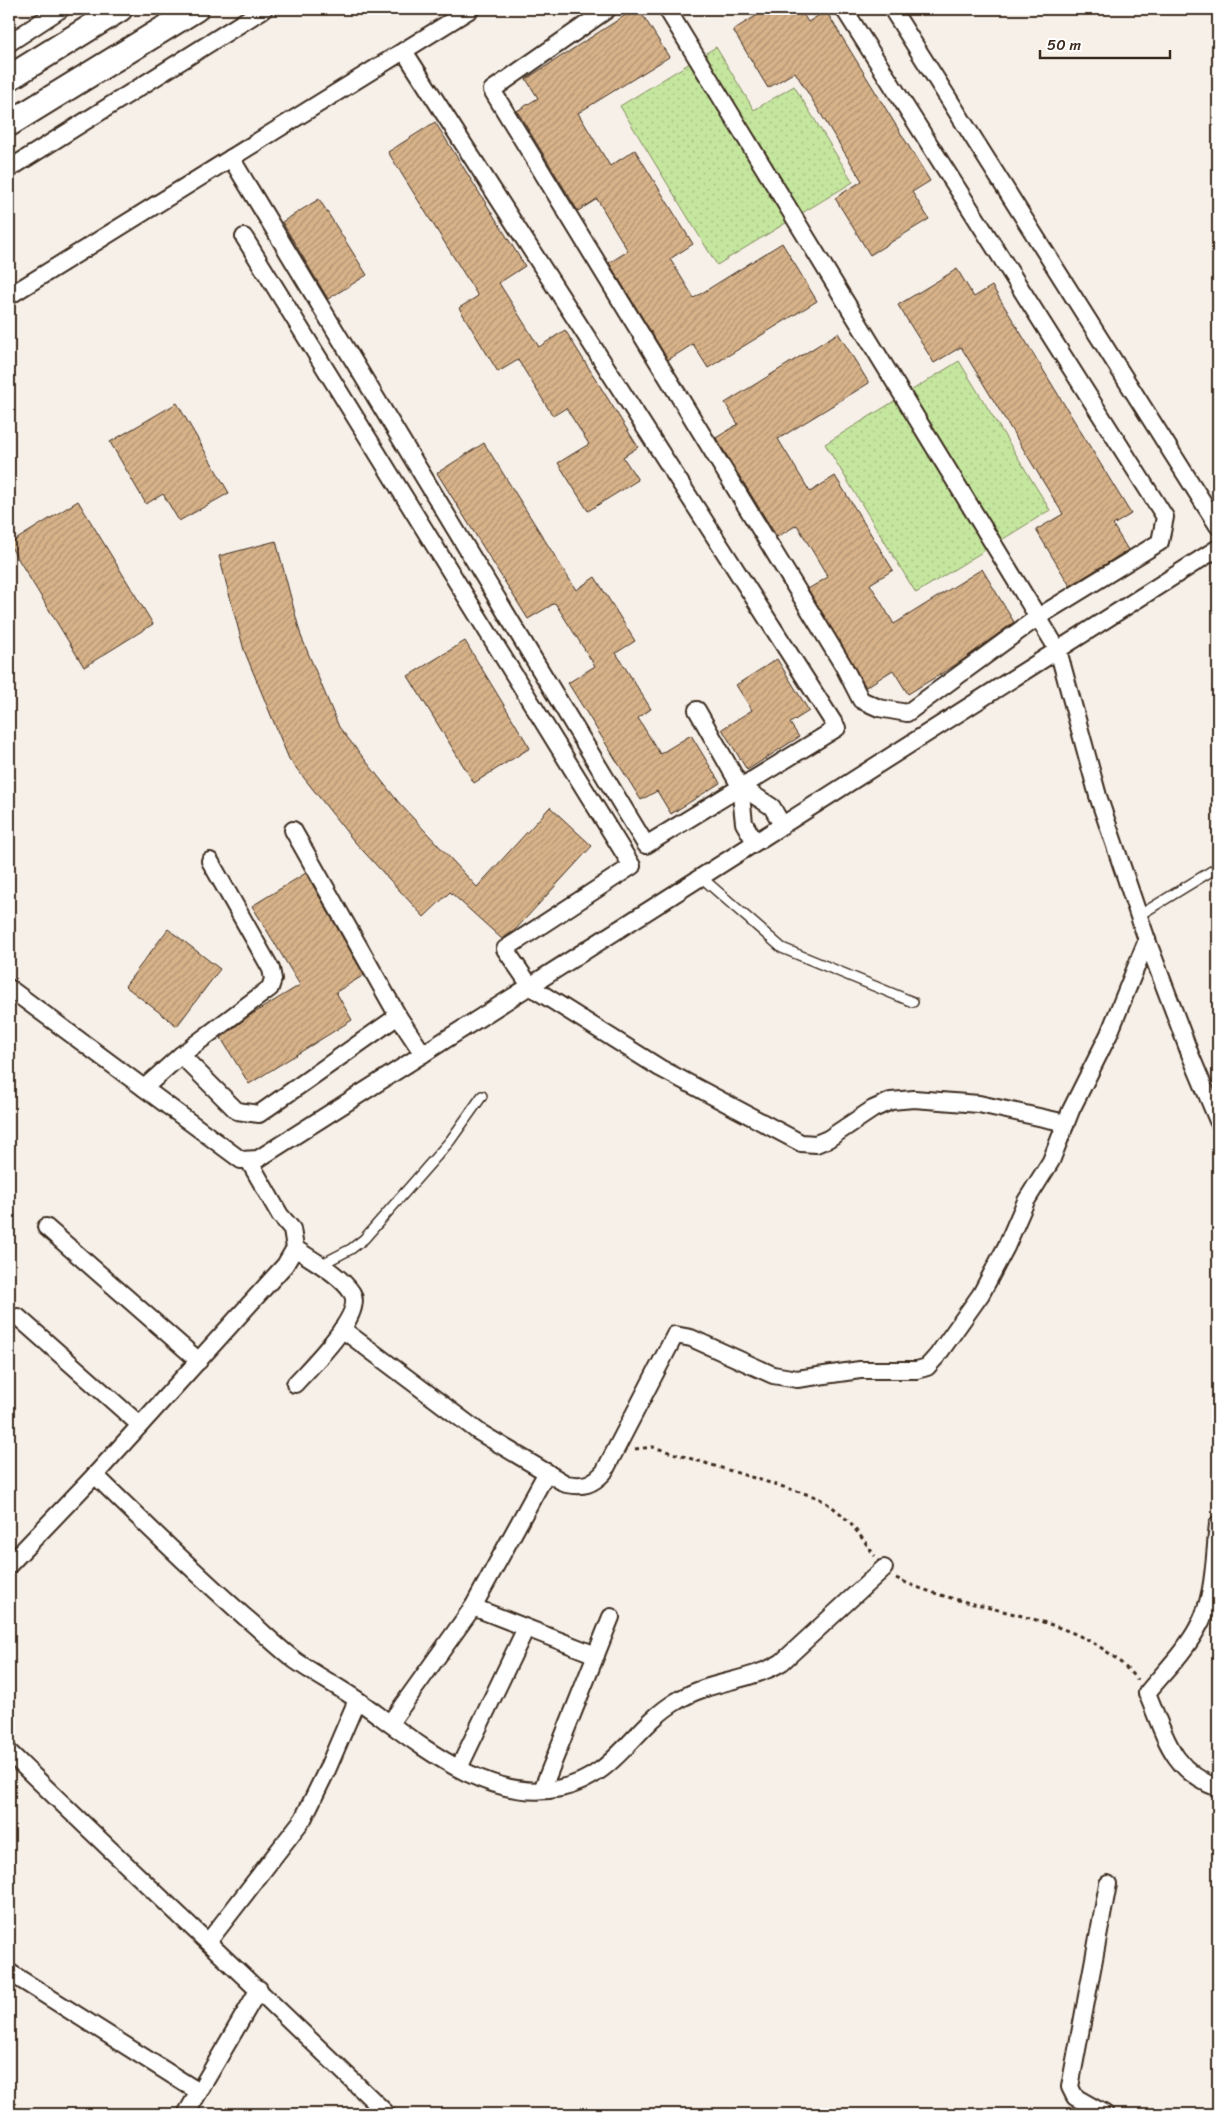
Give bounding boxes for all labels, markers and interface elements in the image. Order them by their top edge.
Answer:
scale bar [1040,28,1170,60]
text: 50 m [1047,32,1082,58]

